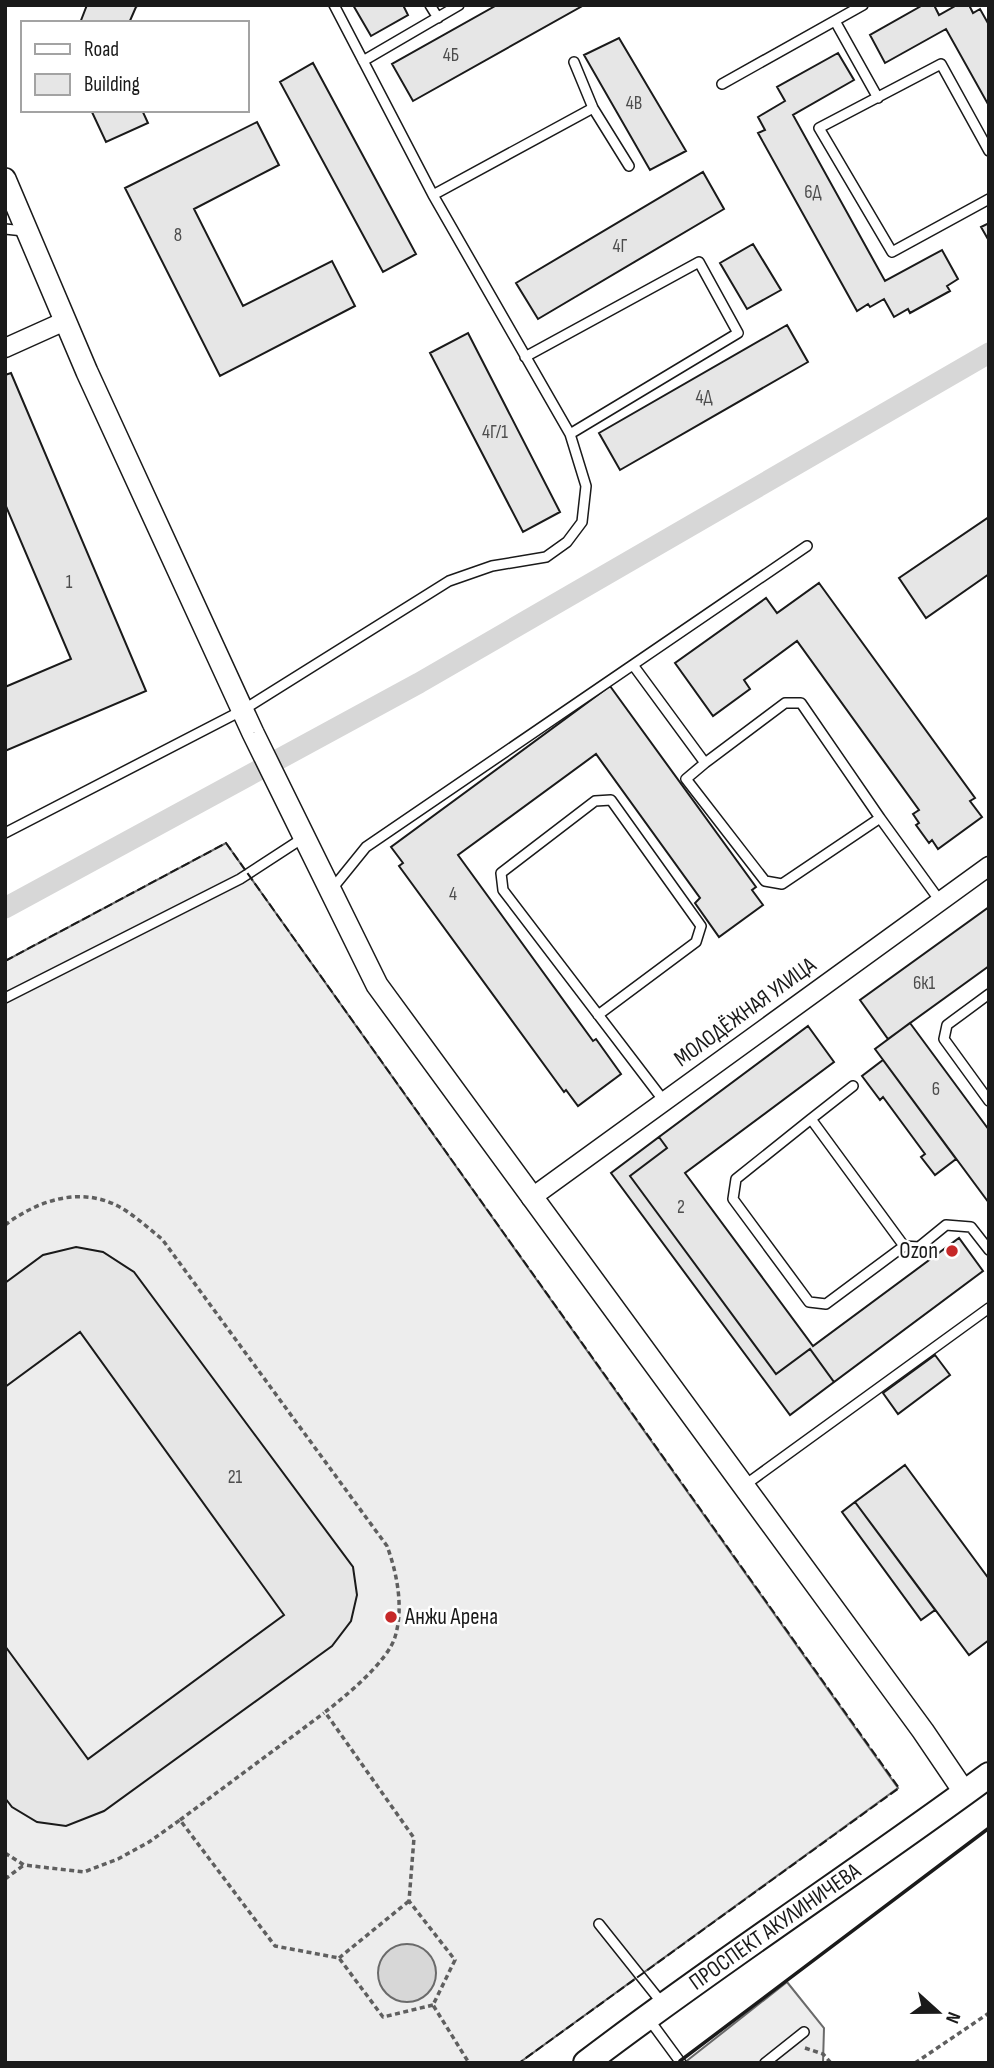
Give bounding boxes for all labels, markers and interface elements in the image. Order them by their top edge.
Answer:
legend [21,21,248,112]
text: Road [84,37,119,62]
house number: 4Б [443,44,459,67]
text: Building [84,72,140,97]
house number: 4В [626,92,642,115]
house number: 6Д [804,181,822,204]
house number: 8 [174,224,182,247]
house number: 4Г [613,235,628,258]
house number: 4Д [695,386,713,409]
house number: 4Г/1 [482,421,508,444]
house number: 1 [66,571,73,594]
house number: 4 [449,883,457,906]
street label: МОЛОДЁЖНАЯ УЛИЦА [669,951,822,1073]
house number: 6к1 [913,972,935,995]
house number: 6 [932,1078,940,1101]
house number: 2 [677,1196,685,1219]
place label: Ozon [899,1237,938,1265]
marker: Ozon [944,1243,960,1259]
house number: 21 [228,1466,243,1489]
place label: Анжи Арена [404,1603,498,1631]
marker: Анжи Арена [383,1609,399,1625]
street label: ПРОСПЕКТ АКУЛИНИЧЕВА [684,1857,866,1996]
north arrow [903,1977,973,2047]
text: N [940,2009,965,2026]

